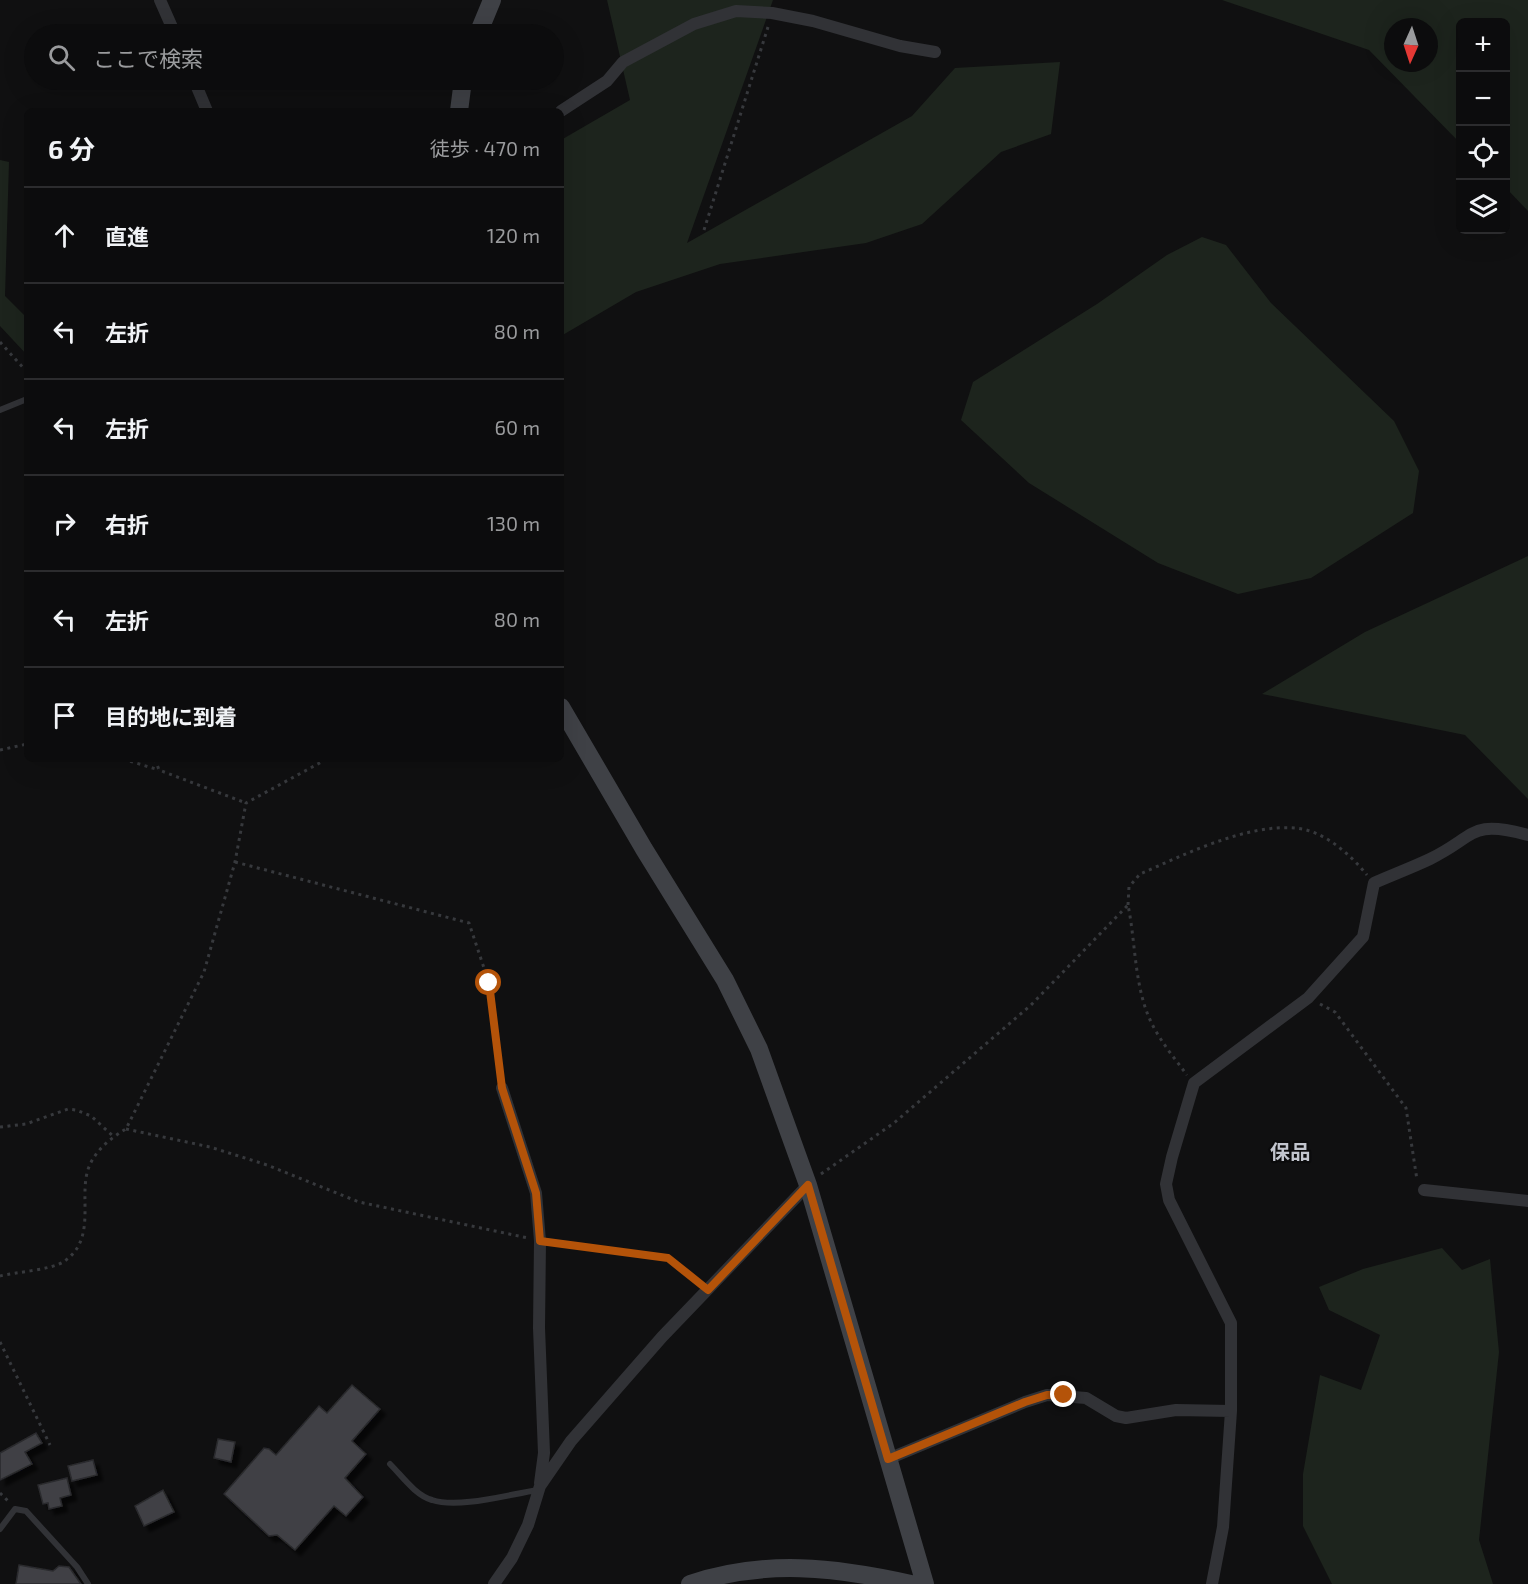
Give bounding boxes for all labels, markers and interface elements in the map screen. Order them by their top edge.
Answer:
north arrow [1384,18,1438,72]
map controls [1456,18,1510,234]
button: + [1456,18,1510,72]
search box [24,24,564,90]
icon: search [45,41,78,74]
text: ここで検索 [93,45,203,71]
button: − [1456,72,1510,126]
button: locate [1456,126,1510,180]
text: 6 分 [48,133,95,164]
text: 徒歩 · 470 m [430,136,540,160]
button: layers [1456,180,1510,234]
icon: ahead [48,219,81,252]
text: 直進 [105,223,149,249]
text: 120 m [487,223,540,247]
icon: left [48,315,81,348]
text: 左折 [105,319,149,345]
text: 80 m [494,319,540,343]
icon: left [48,411,81,444]
text: 左折 [105,415,149,441]
text: 60 m [495,415,540,439]
icon: right [48,507,81,540]
text: 右折 [105,511,149,537]
text: 130 m [487,511,540,535]
icon: left [48,603,81,636]
text: 左折 [105,607,149,633]
text: 80 m [494,607,540,631]
icon: arrive [48,699,81,732]
text: 目的地に到着 [105,703,237,729]
route start [475,969,501,995]
district label: 保品 [1270,1139,1310,1163]
route end [1050,1381,1076,1407]

